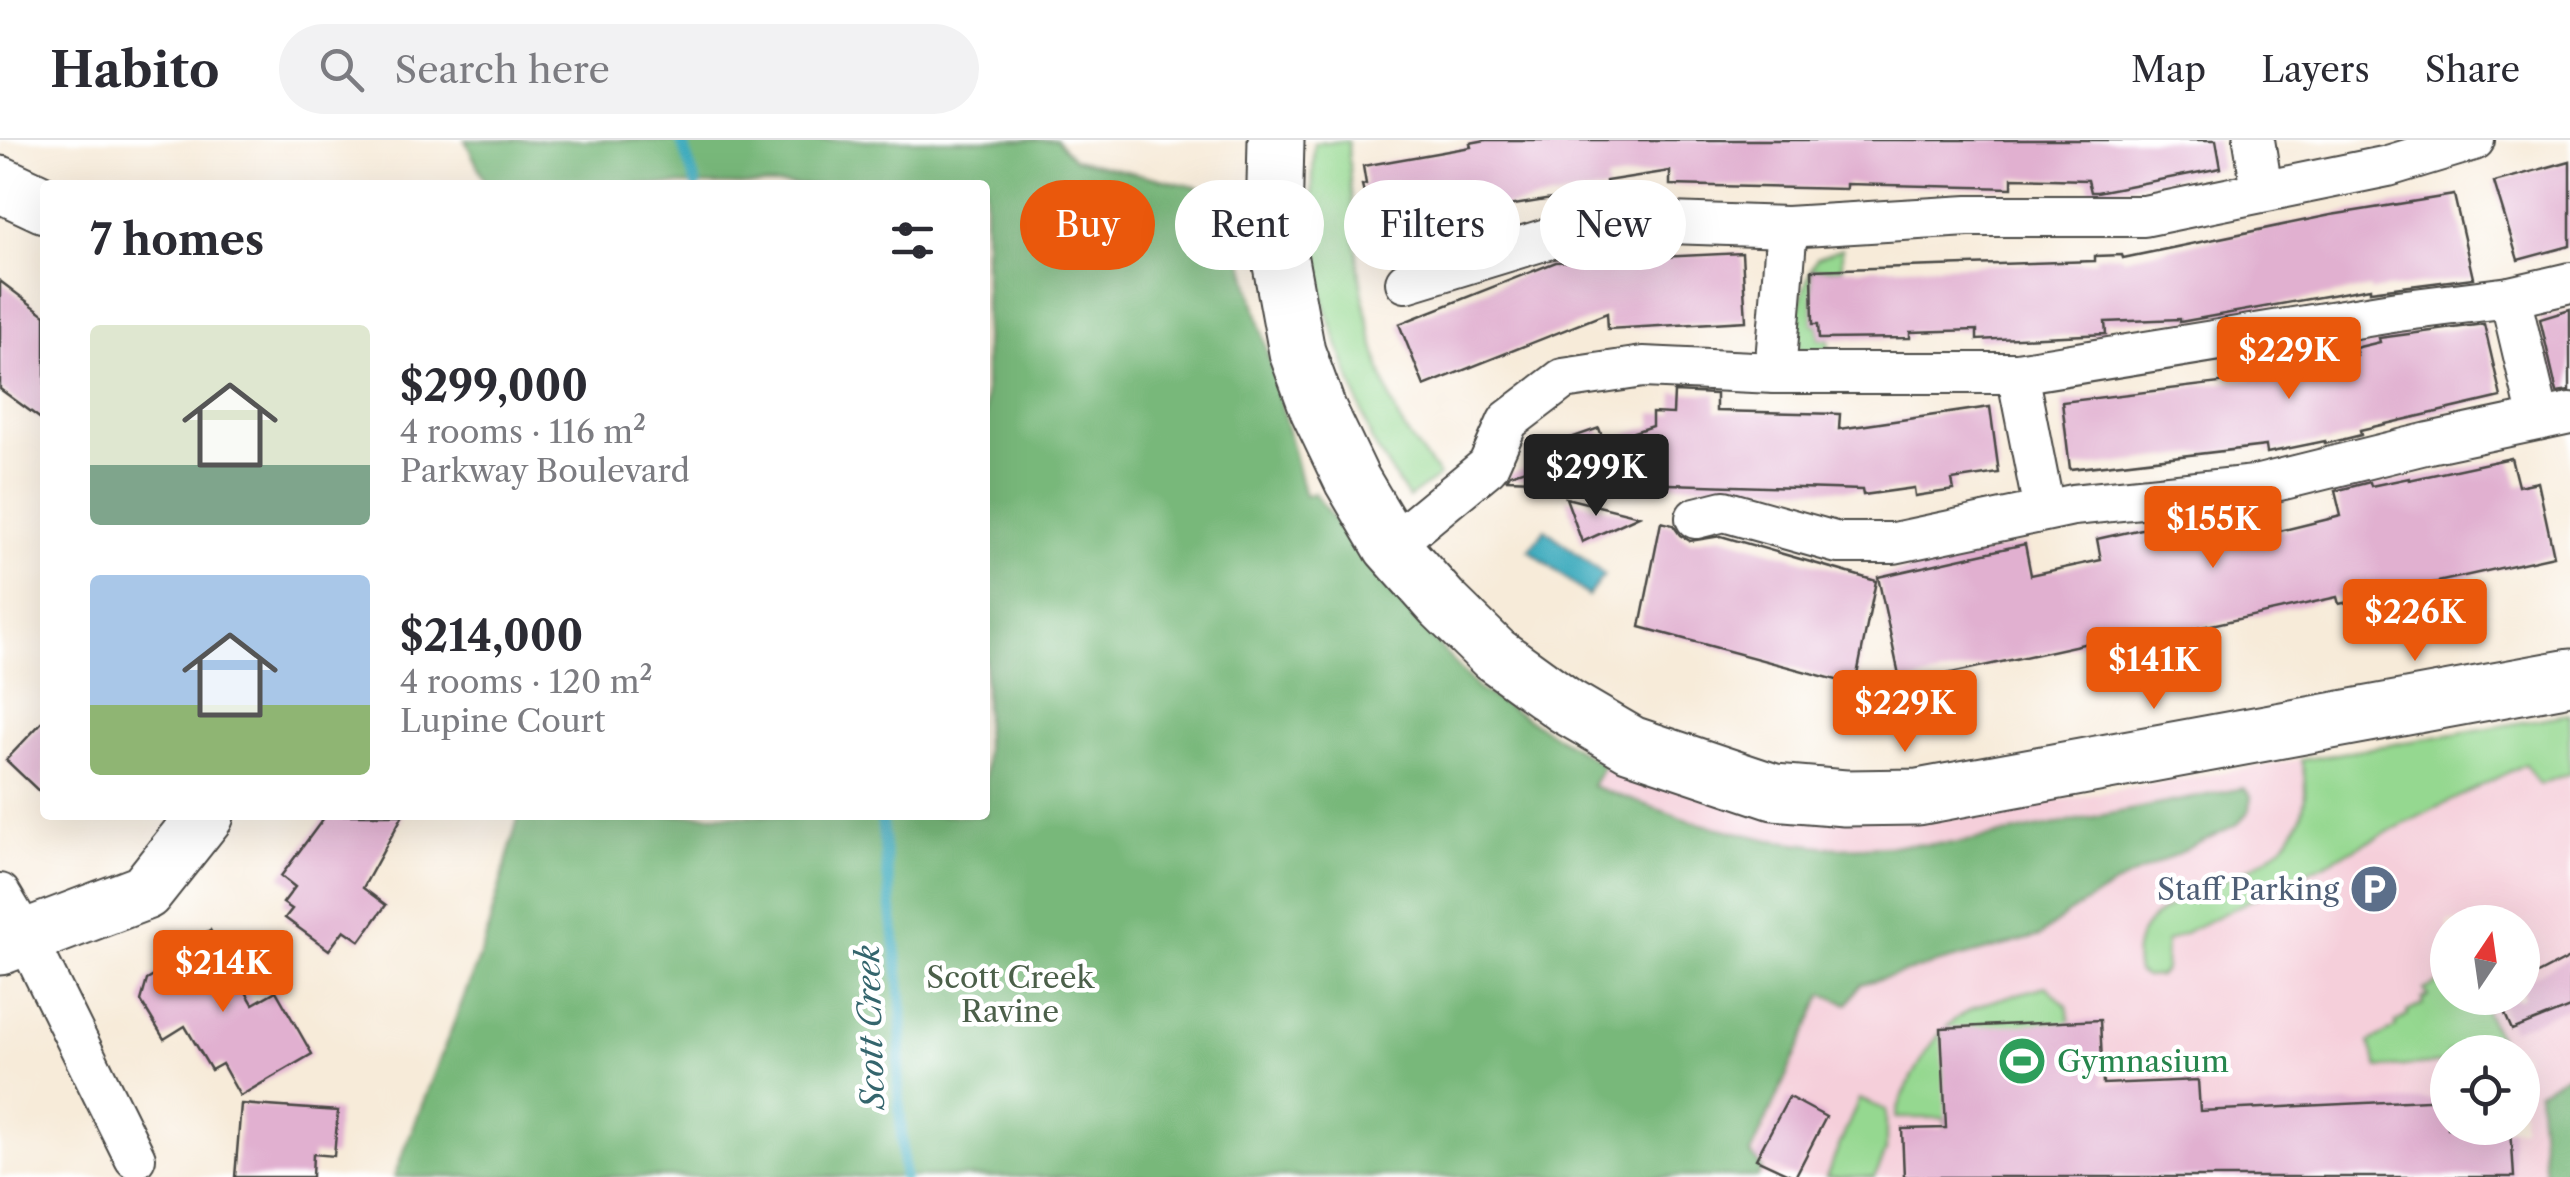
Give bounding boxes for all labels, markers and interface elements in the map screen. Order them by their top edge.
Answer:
search box [279,24,979,114]
text: Habito [50,40,219,99]
icon: search [314,42,369,97]
text: Search here [394,46,610,93]
text: Map [2131,48,2206,91]
text: Layers [2261,48,2370,91]
text: Share [2425,48,2520,91]
chip: Buy [1020,180,1155,270]
chip: Rent [1175,180,1324,270]
chip: Filters [1344,180,1520,270]
chip: New [1540,180,1686,270]
icon: filters [885,213,940,268]
text: 7 homes [90,214,264,266]
pin: $229K [2219,317,2359,402]
text: $229K [2239,330,2339,369]
text: $299,000 [400,360,588,412]
icon: home [170,365,290,485]
text: 4 rooms · 116 m² [400,412,646,451]
pin: $299K [1526,434,1666,519]
text: $299K [1546,447,1646,486]
text: Parkway Boulevard [400,451,690,490]
pin: $155K [2143,486,2283,571]
text: $155K [2166,499,2260,538]
pin: $226K [2345,579,2485,664]
text: $226K [2365,592,2465,631]
text: $214,000 [400,610,583,662]
icon: home [170,615,290,735]
pin: $141K [2084,627,2224,712]
text: $141K [2108,640,2200,679]
text: 4 rooms · 120 m² [400,662,653,701]
pin: $229K [1835,670,1975,755]
text: $229K [1855,683,1955,722]
text: Lupine Court [400,701,605,740]
parking icon: Staff Parking [2348,863,2400,915]
place label: Staff Parking [2157,871,2339,908]
north arrow [2430,905,2540,1015]
map controls [2430,905,2540,1145]
pin: $214K [153,930,293,1015]
text: $214K [175,943,271,982]
water label: Scott Creek [848,944,892,1112]
park label: Scott Creek Ravine [926,959,1095,1030]
sports icon: Gymnasium [1996,1035,2048,1087]
button: locate [2430,1035,2540,1145]
place label: Gymnasium [2057,1043,2229,1080]

